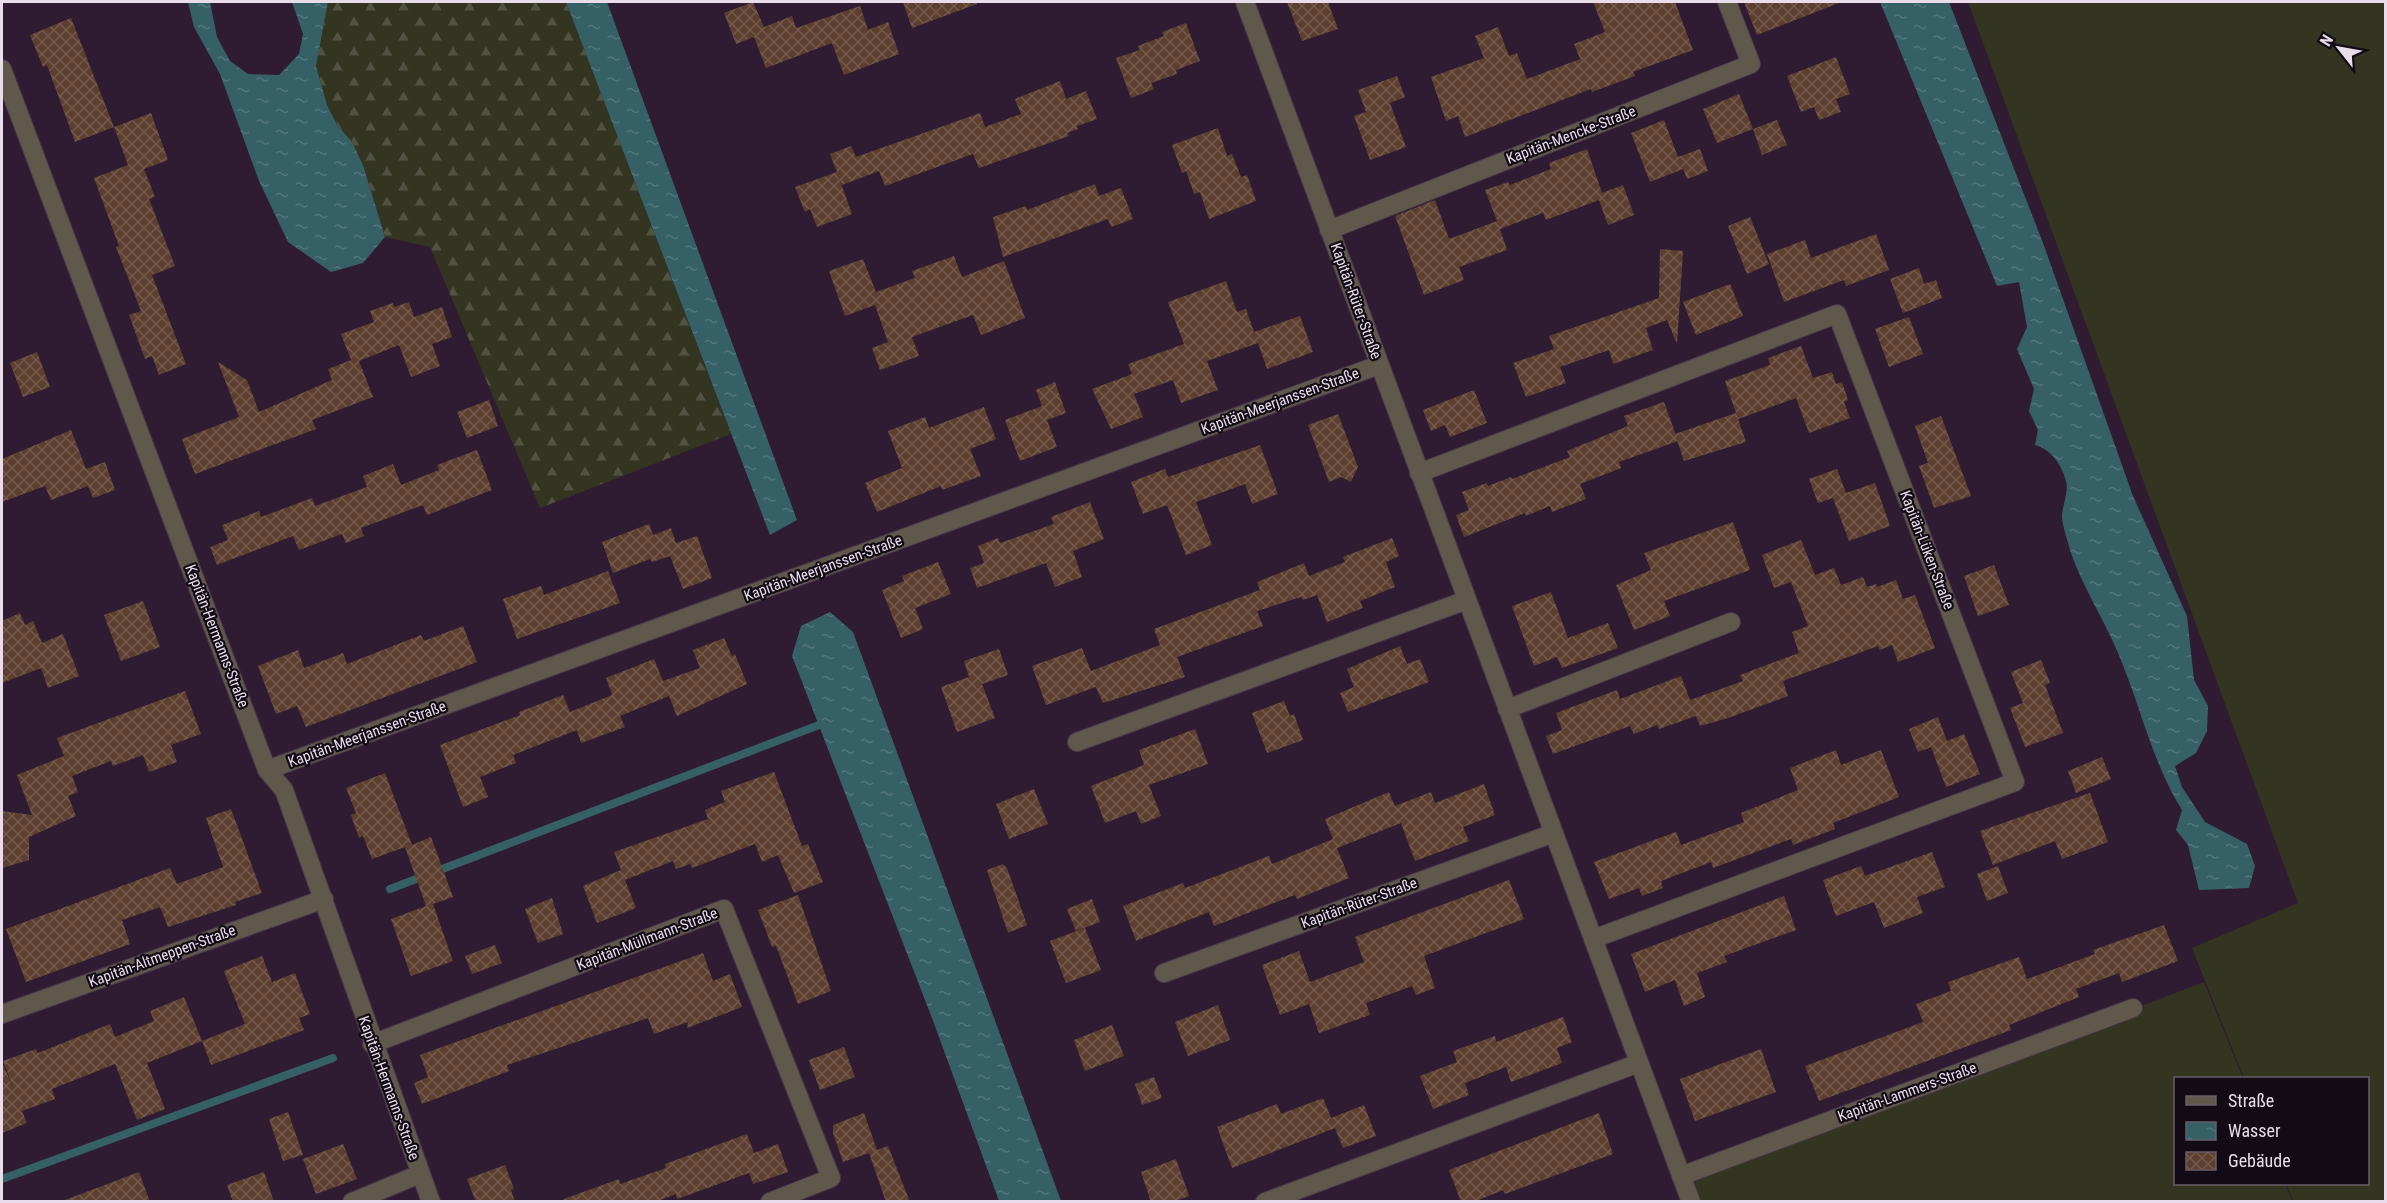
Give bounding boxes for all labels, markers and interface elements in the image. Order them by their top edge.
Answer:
north arrow [2309,18,2369,78]
text: N [2316,31,2337,50]
street label: Kapitän-Mencke-Straße [1504,102,1638,168]
street label: Kapitän-Rüter-Straße [1327,240,1385,362]
street label: Kapitän-Meerjanssen-Straße [1199,364,1361,438]
street label: Kapitän-Lüken-Straße [1896,488,1958,612]
street label: Kapitän-Meerjanssen-Straße [742,531,904,605]
street label: Kapitän-Hermanns-Straße [181,562,253,710]
street label: Kapitän-Meerjanssen-Straße [286,697,448,771]
street label: Kapitän-Rüter-Straße [1298,874,1420,932]
street label: Kapitän-Müllmann-Straße [574,904,720,974]
street label: Kapitän-Altmeppen-Straße [86,921,238,991]
street label: Kapitän-Hermanns-Straße [355,1014,423,1162]
street label: Kapitän-Lammers-Straße [1835,1059,1979,1125]
legend [2174,1077,2369,1185]
text: Straße [2228,1090,2274,1111]
text: Wasser [2228,1120,2281,1141]
text: Gebäude [2228,1150,2291,1171]

